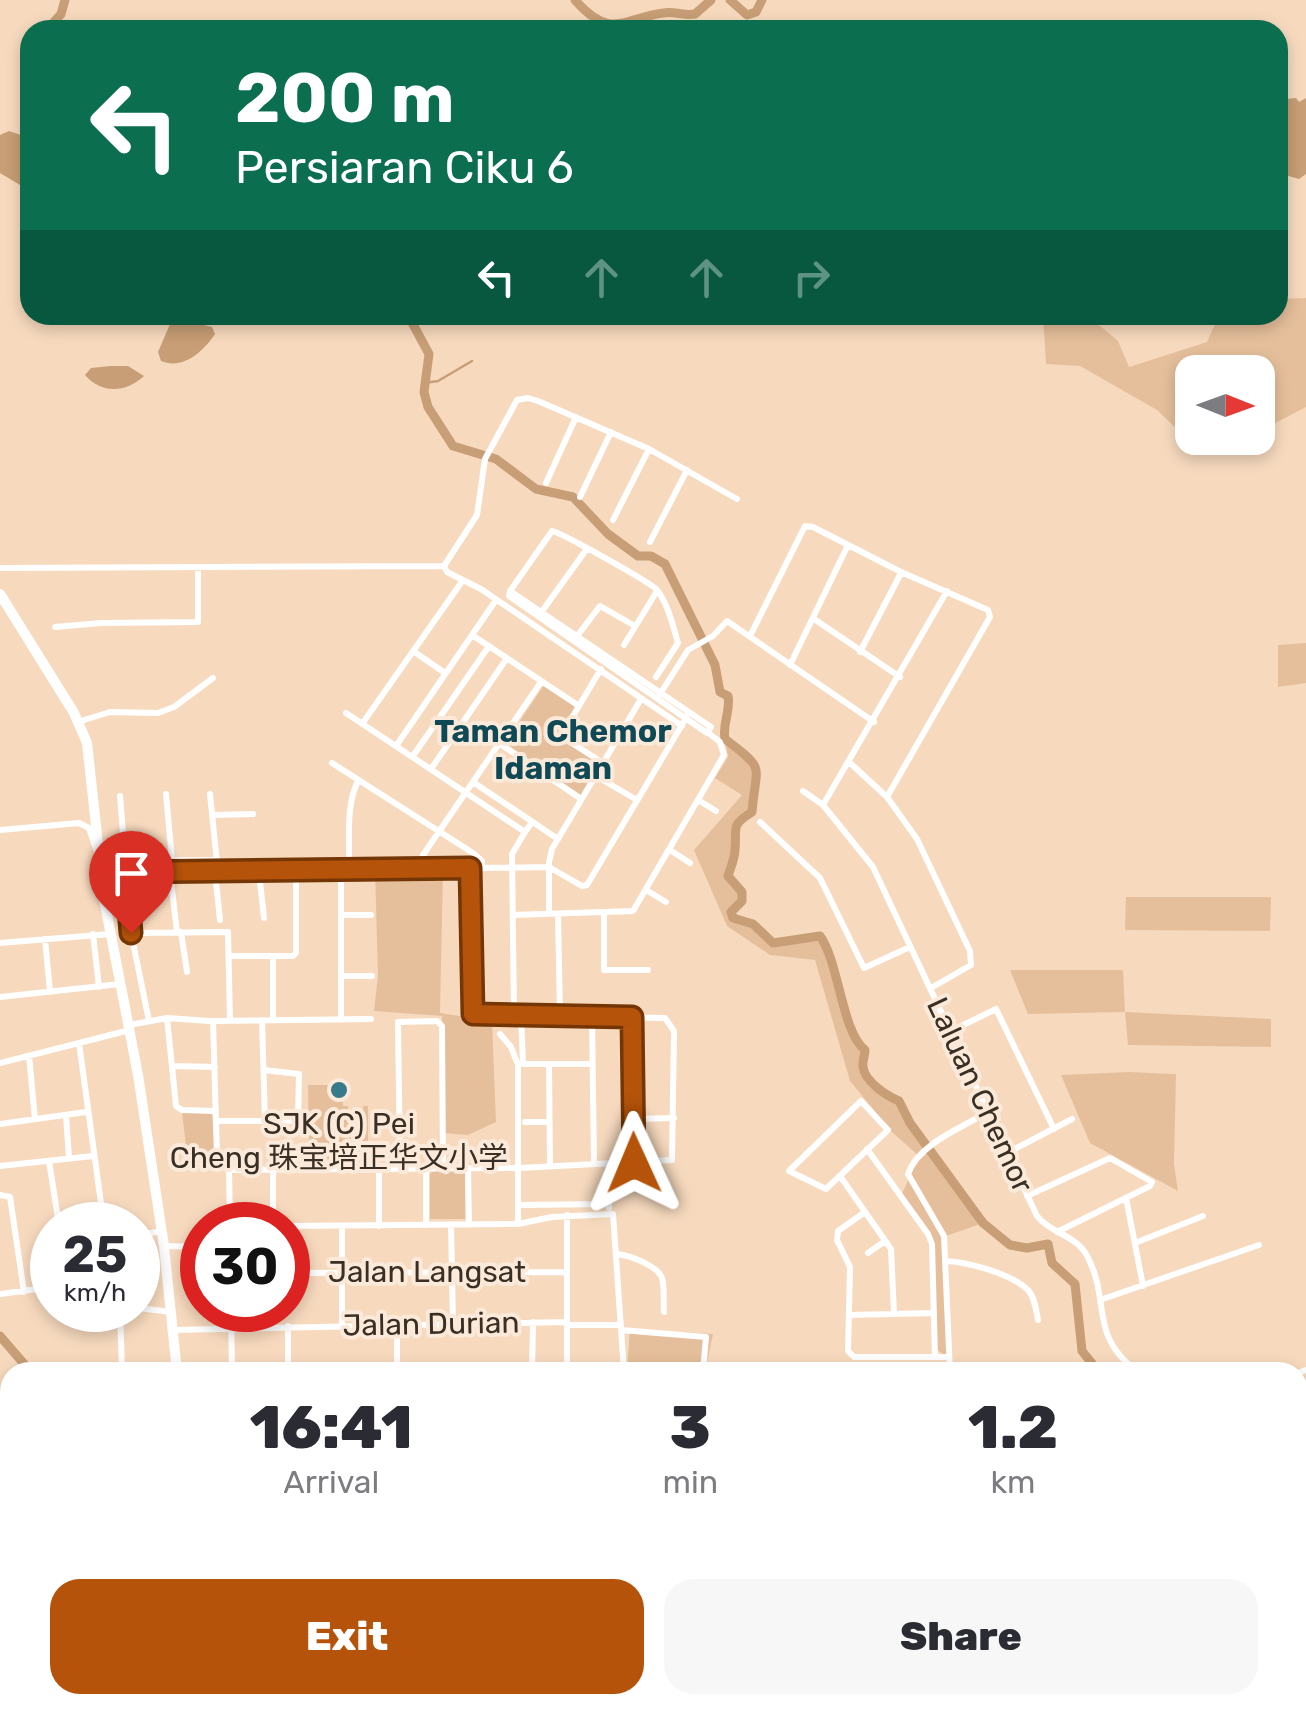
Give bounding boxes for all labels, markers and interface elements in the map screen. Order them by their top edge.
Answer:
text: 200 m [235,57,455,140]
icon: left [70,60,200,190]
text: Persiaran Ciku 6 [235,141,574,194]
icon: left [469,250,524,305]
icon: ahead [574,250,629,305]
icon: ahead [679,250,734,305]
icon: right [784,250,839,305]
north arrow [1175,355,1275,455]
map controls [1175,355,1275,455]
district label: Taman Chemor Idaman [434,712,672,787]
pin [89,831,174,934]
icon: arrive [104,846,159,901]
street label: Laluan Chemor [919,992,1041,1199]
marker: SJK (C) Pei Cheng 珠宝培正华文小学 [328,1079,350,1101]
place label: SJK (C) Pei Cheng 珠宝培正华文小学 [170,1106,508,1176]
position arrow [582,1111,686,1215]
speed limit sign: 30 [180,1202,310,1332]
text: 25 [63,1225,127,1285]
street label: Jalan Langsat [328,1254,526,1290]
text: km/h [64,1278,126,1307]
street label: Jalan Durian [342,1304,520,1344]
text: 16:41 [250,1392,413,1463]
text: 3 [670,1392,711,1463]
text: 1.2 [968,1392,1058,1463]
text: Arrival [283,1463,379,1501]
text: min [663,1463,718,1501]
text: km [991,1463,1036,1501]
button: Exit [50,1579,644,1694]
button: Share [664,1579,1258,1694]

